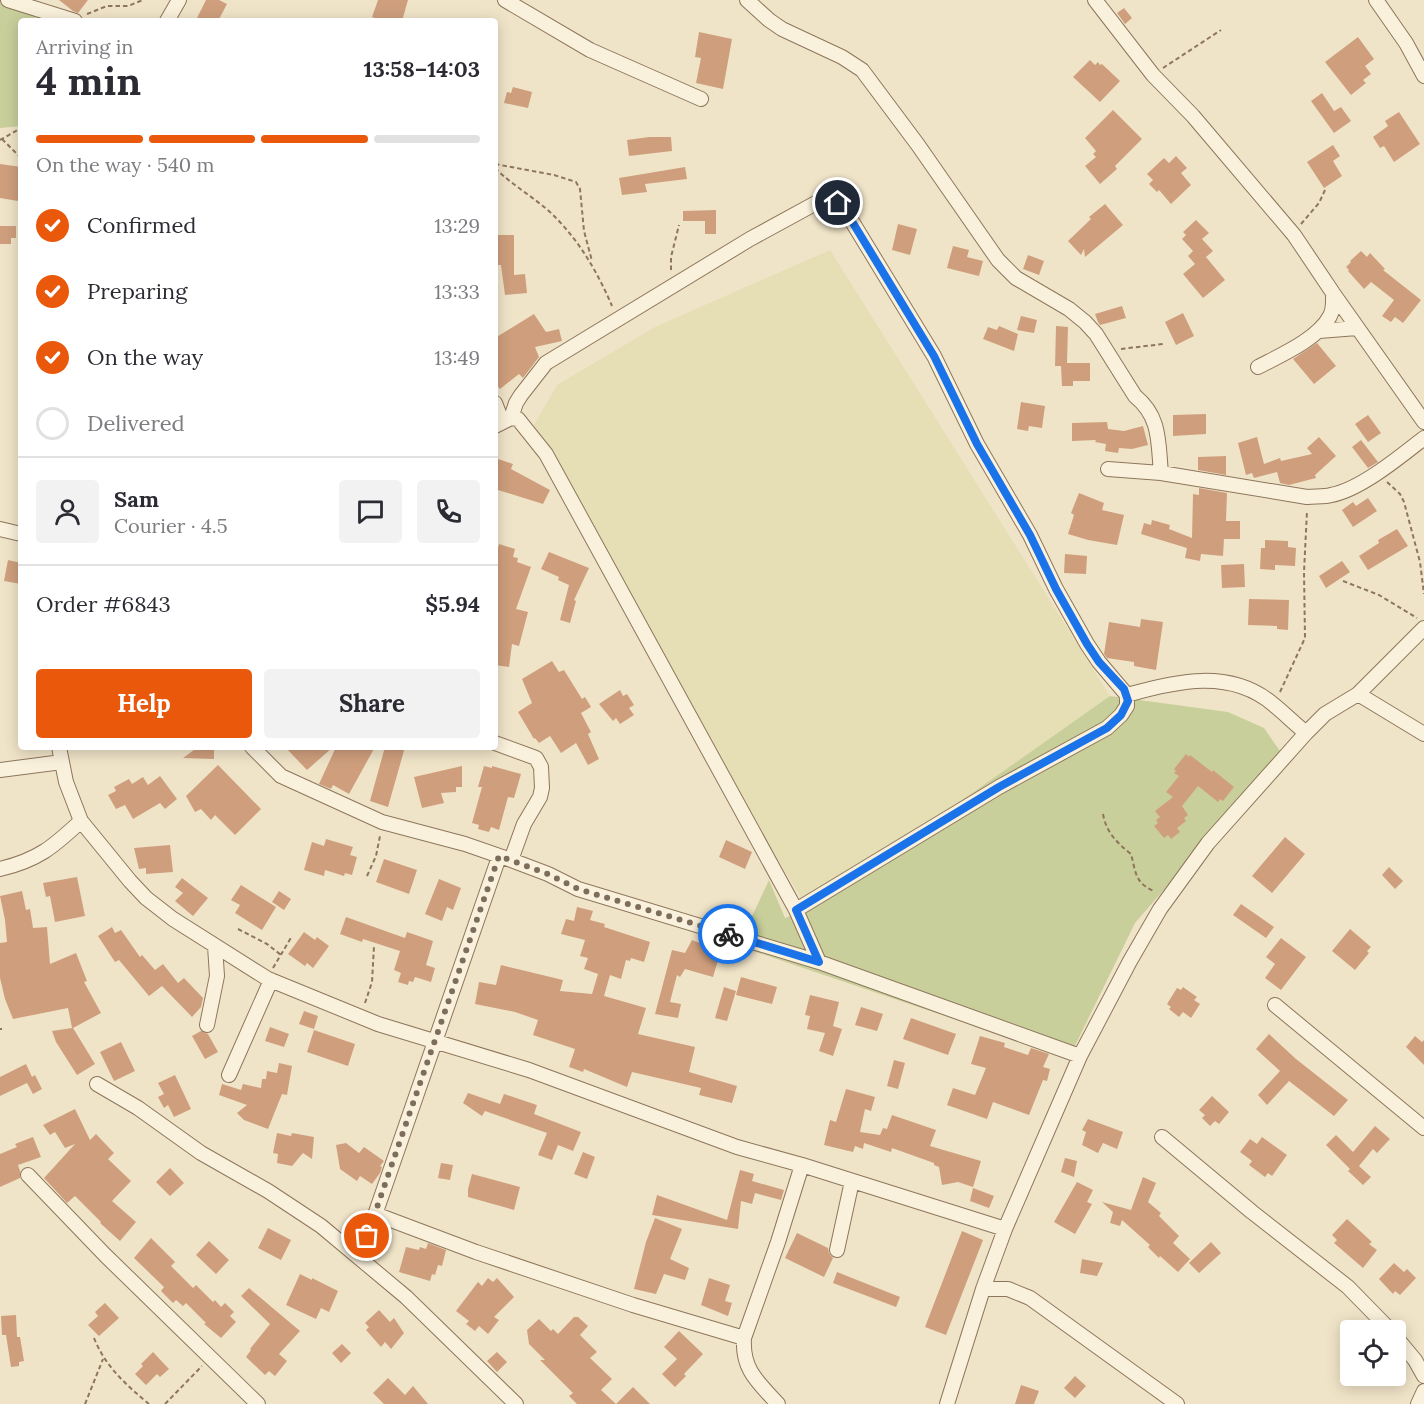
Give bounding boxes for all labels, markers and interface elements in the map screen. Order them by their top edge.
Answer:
text: Arriving in [36,34,133,59]
text: 13:58–14:03 [364,55,480,83]
text: 4 min [36,56,141,106]
text: On the way · 540 m [36,152,214,177]
pin [812,177,863,228]
icon: home [821,186,854,219]
icon: check [36,209,69,242]
text: Confirmed [87,211,196,239]
text: 13:29 [434,213,480,238]
icon: check [36,275,69,308]
text: Preparing [87,277,187,305]
text: 13:33 [434,279,480,304]
icon: check [36,341,69,374]
text: On the way [87,343,203,371]
text: 13:49 [434,345,480,370]
text: Delivered [87,409,185,437]
button: person [36,480,99,543]
button: chat [339,480,402,543]
button: phone [417,480,480,543]
text: Sam [114,485,159,513]
text: Courier · 4.5 [114,513,228,538]
text: Order #6843 [36,590,171,618]
text: $5.94 [425,590,480,618]
button: Help [36,669,252,738]
button: Share [264,669,480,738]
courier [698,904,758,964]
icon: bike [712,918,745,951]
pin [341,1210,392,1261]
icon: bag [350,1219,383,1252]
map controls [1340,1320,1406,1386]
button: locate [1340,1320,1406,1386]

